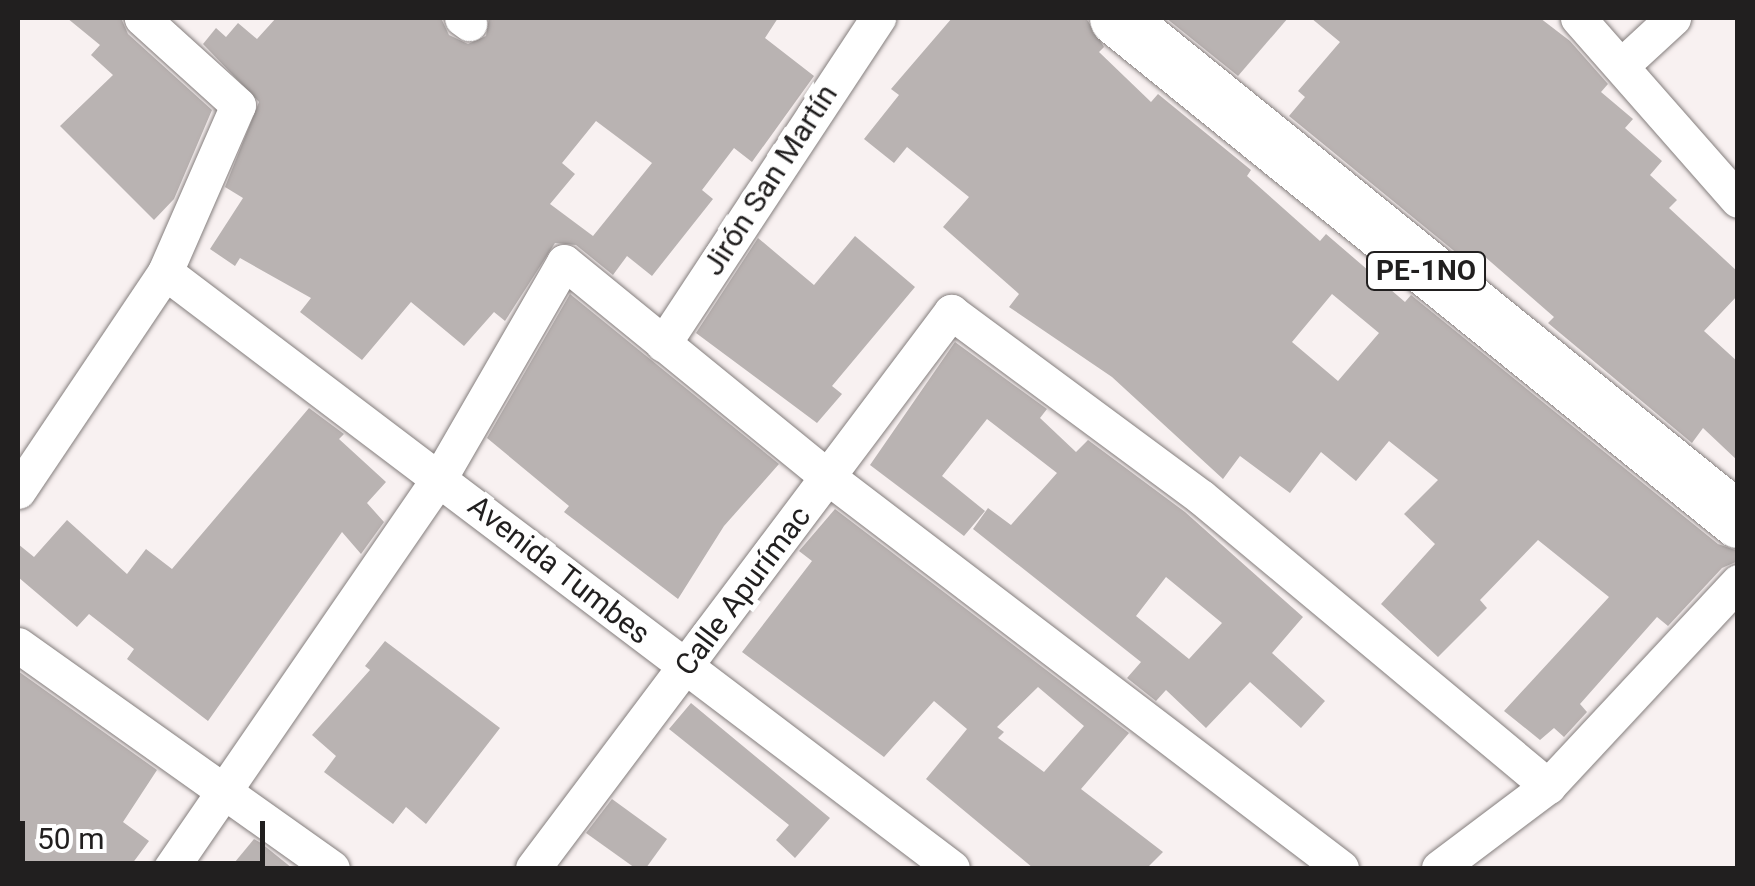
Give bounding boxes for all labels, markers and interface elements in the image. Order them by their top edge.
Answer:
street label: Jirón San Martín [695,78,845,282]
road number: PE-1NO [1366,248,1486,294]
street label: Avenida Tumbes [461,488,657,652]
street label: Calle Apurímac [668,499,818,683]
scale bar [25,801,270,863]
text: 50 m [37,821,104,856]

